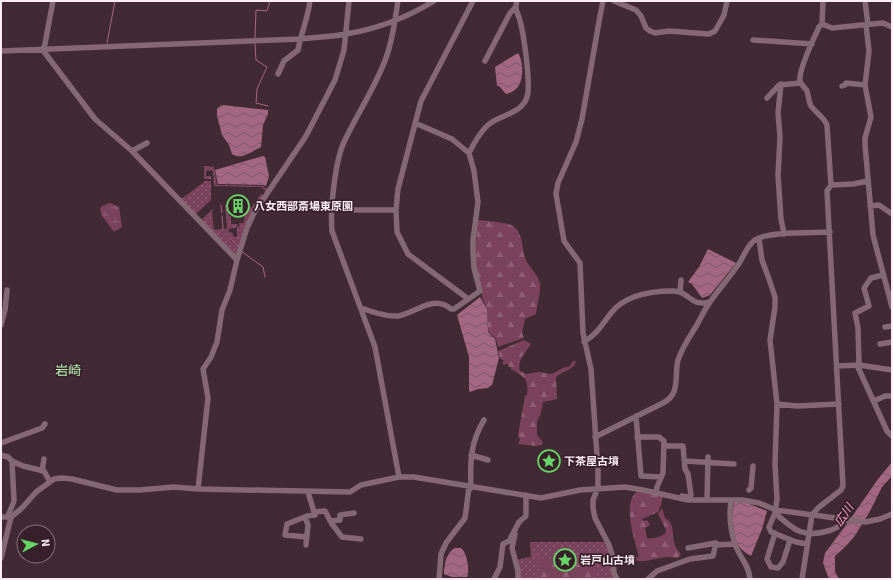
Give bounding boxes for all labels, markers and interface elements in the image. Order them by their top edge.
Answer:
building icon: 八女西部斎場東原園 [225,193,251,219]
place label: 八女西部斎場東原園 [254,200,353,213]
district label: 岩崎 [55,363,81,379]
place icon: 下茶屋古墳 [536,448,562,474]
place label: 下茶屋古墳 [564,455,619,468]
water label: 広川 [831,499,858,529]
north arrow [16,524,56,564]
text: N [39,538,52,547]
place icon: 岩戸山古墳 [552,547,578,573]
place label: 岩戸山古墳 [580,554,635,567]

